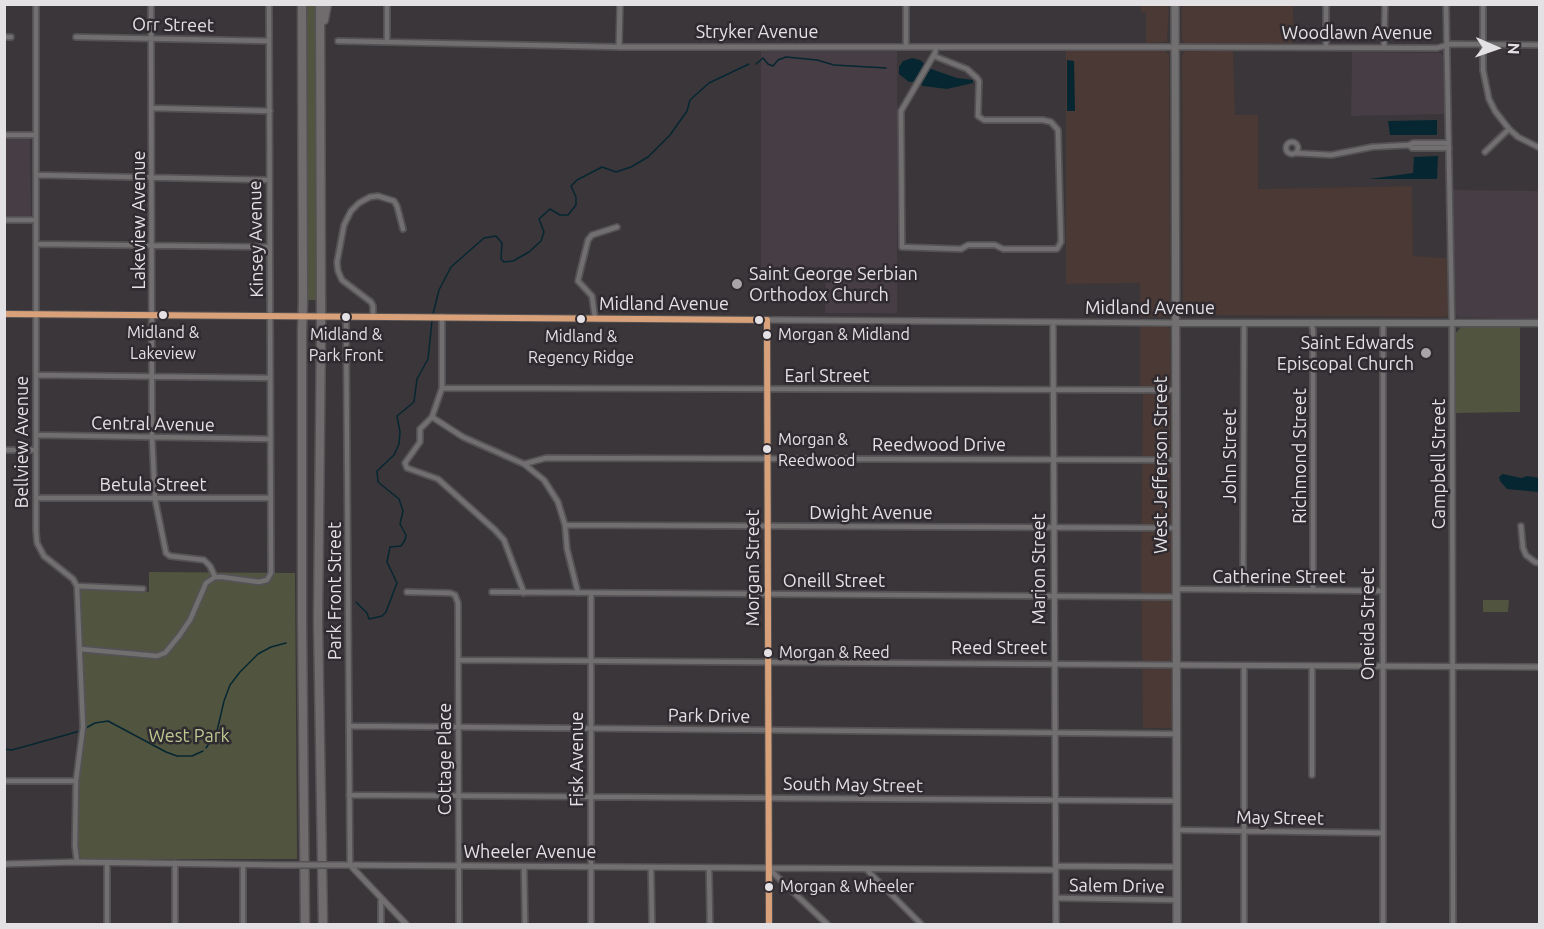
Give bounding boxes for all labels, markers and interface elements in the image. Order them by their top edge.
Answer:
street label: Orr Street [132,13,214,37]
north arrow [1466,18,1526,78]
street label: Stryker Avenue [696,21,818,43]
street label: Woodlawn Avenue [1282,22,1432,44]
text: N [1505,42,1523,55]
street label: Lakeview Avenue [128,151,150,289]
street label: Kinsey Avenue [244,180,268,298]
place label: Saint George Serbian Orthodox Church [749,263,918,306]
marker: Saint George Serbian Orthodox Church [730,277,744,291]
street label: Midland Avenue [599,293,729,315]
street label: Midland Avenue [1085,297,1215,319]
marker: Midland & Lakeview [157,309,169,321]
marker: Midland & Park Front [340,311,352,323]
marker: Midland & Regency Ridge [575,313,587,325]
unlabelled marker [753,314,765,326]
place label: Midland & Lakeview [127,323,199,361]
place label: Midland & Park Front [309,325,383,363]
place label: Morgan & Midland [778,325,910,345]
place label: Midland & Regency Ridge [528,327,634,365]
marker: Morgan & Midland [761,329,773,341]
place label: Saint Edwards Episcopal Church [1277,332,1414,374]
marker: Saint Edwards Episcopal Church [1419,346,1433,360]
street label: Earl Street [784,365,870,387]
street label: Bellview Avenue [11,376,33,508]
street label: West Jefferson Street [1150,376,1172,554]
street label: Richmond Street [1289,388,1311,524]
street label: Campbell Street [1428,399,1450,529]
street label: John Street [1219,409,1241,503]
street label: Central Avenue [91,412,215,436]
place label: Morgan & Reedwood [778,430,855,468]
street label: Reedwood Drive [872,434,1006,456]
marker: Morgan & Reedwood [761,443,773,455]
street label: Betula Street [99,474,207,496]
street label: Dwight Avenue [809,502,933,524]
street label: Morgan Street [742,509,764,627]
street label: Marion Street [1028,513,1050,625]
street label: Park Front Street [324,522,346,660]
street label: Catherine Street [1212,566,1346,588]
street label: Oneida Street [1357,568,1379,680]
street label: Oneill Street [783,570,885,592]
street label: Reed Street [951,637,1047,659]
place label: Morgan & Reed [779,643,890,663]
marker: Morgan & Reed [762,647,774,659]
street label: Cottage Place [434,703,456,815]
street label: Park Drive [668,704,750,728]
street label: Fisk Avenue [566,711,588,807]
park label: West Park [148,725,230,747]
street label: South May Street [783,773,923,797]
street label: May Street [1236,806,1324,830]
street label: Wheeler Avenue [463,841,597,863]
street label: Salem Drive [1069,874,1165,898]
place label: Morgan & Wheeler [780,877,914,897]
marker: Morgan & Wheeler [763,881,775,893]

